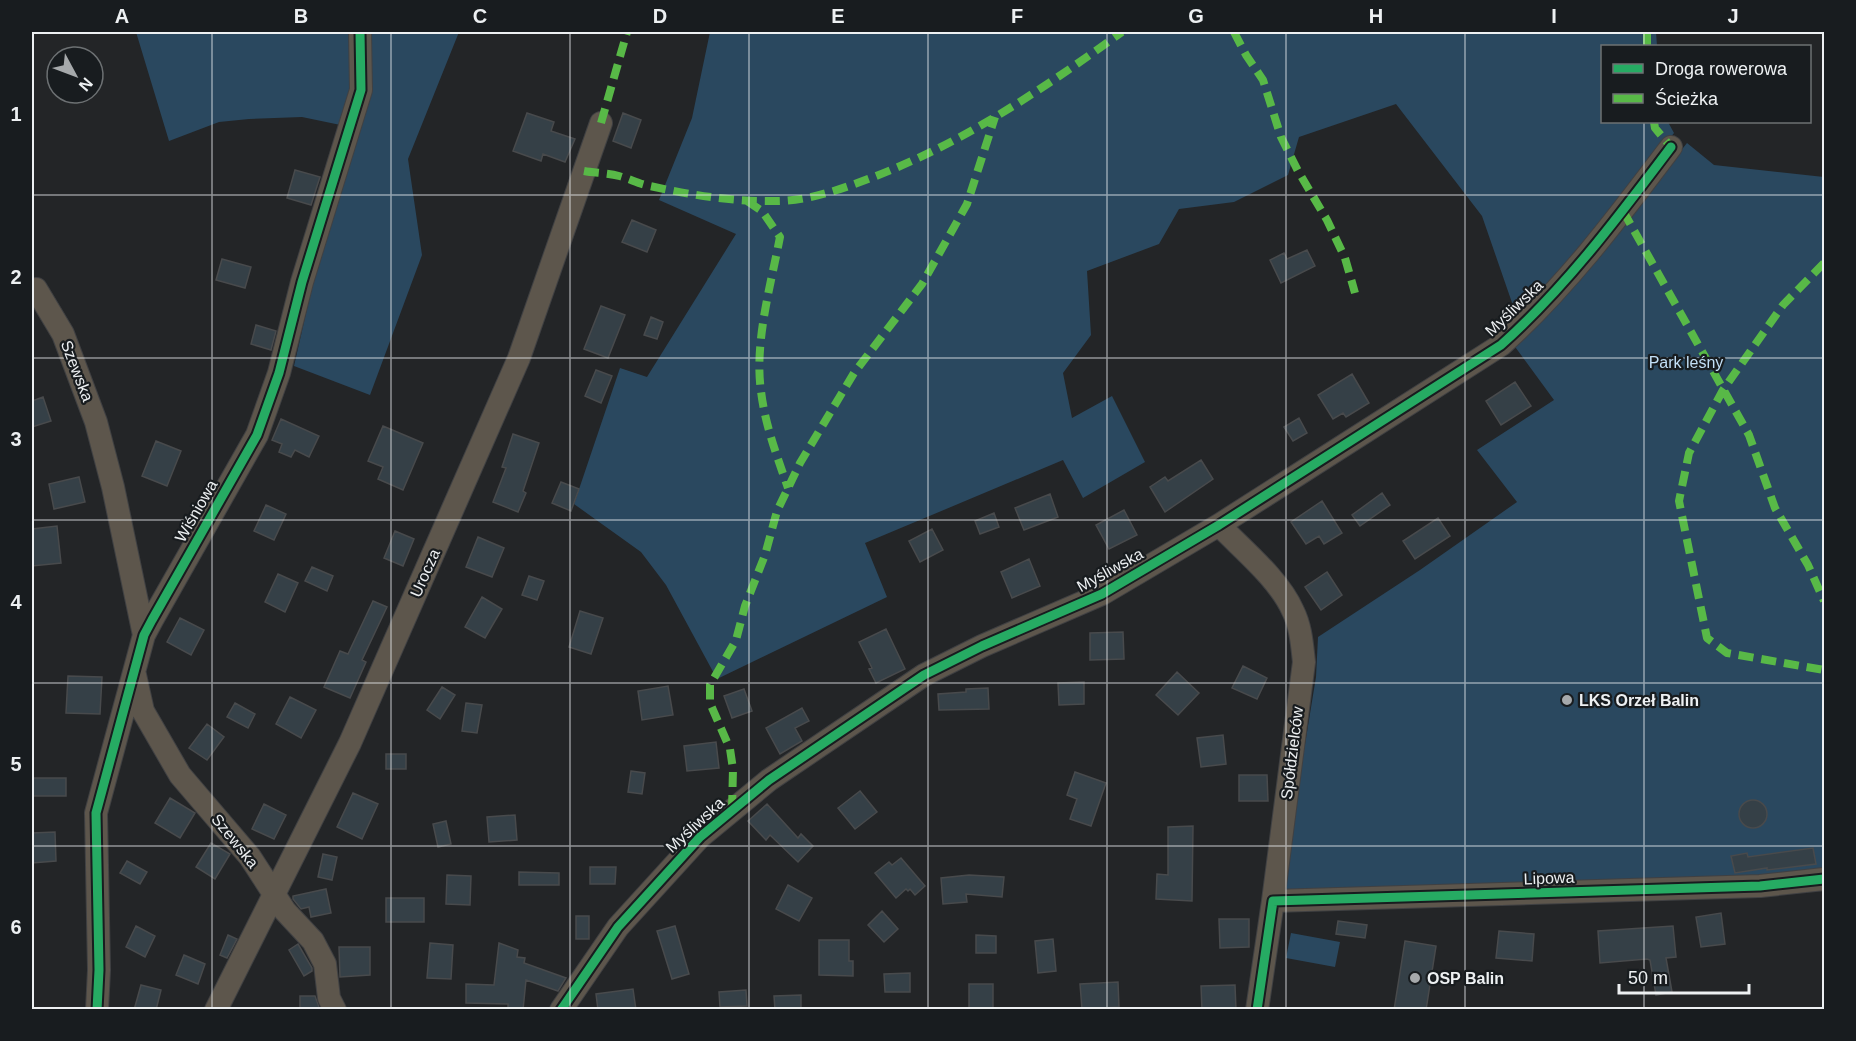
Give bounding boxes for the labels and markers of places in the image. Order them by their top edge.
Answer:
place label: LKS Orzeł Balin [1579,692,1699,709]
marker: LKS Orzeł Balin [1560,693,1574,707]
place label: OSP Balin [1427,970,1504,987]
marker: OSP Balin [1408,971,1422,985]

